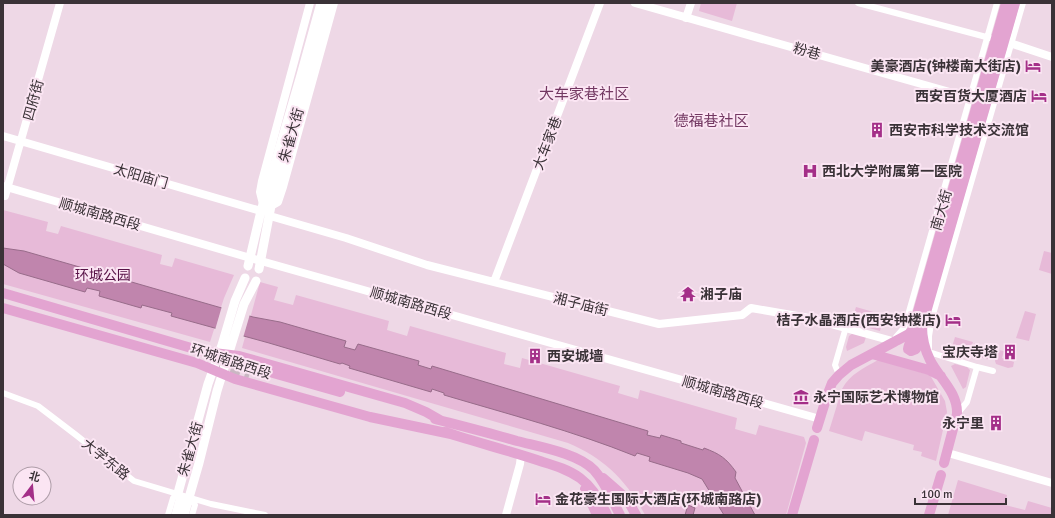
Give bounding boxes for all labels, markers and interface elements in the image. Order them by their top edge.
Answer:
street label: 粉巷 [791,39,823,64]
hotel icon: 美豪酒店(钟楼南大街店) [1024,57,1042,75]
place label: 美豪酒店(钟楼南大街店) [871,58,1021,75]
street label: 四府街 [20,78,47,123]
district label: 大车家巷社区 [539,85,629,103]
hotel icon: 西安百货大厦酒店 [1030,87,1048,105]
place label: 西安百货大厦酒店 [915,88,1027,105]
street label: 朱雀大街 [276,106,307,164]
district label: 德福巷社区 [673,112,749,130]
street label: 大车家巷 [529,114,565,172]
building icon: 西安市科学技术交流馆 [868,121,886,139]
place label: 西安市科学技术交流馆 [889,122,1029,139]
street label: 太阳庙门 [112,161,170,192]
hospital icon: 西北大学附属第一医院 [801,162,819,180]
place label: 西北大学附属第一医院 [822,163,962,180]
street label: 南大街 [928,188,955,233]
street label: 顺城南路西段 [57,195,143,234]
park label: 环城公园 [75,267,131,284]
street label: 顺城南路西段 [368,284,454,323]
temple icon: 湘子庙 [679,285,697,303]
place label: 湘子庙 [700,286,742,303]
street label: 湘子庙街 [552,289,610,320]
hotel icon: 桔子水晶酒店(西安钟楼店) [944,311,962,329]
place label: 桔子水晶酒店(西安钟楼店) [777,312,941,329]
street label: 环城南路西段 [188,340,273,383]
building icon: 宝庆寺塔 [1001,343,1019,361]
place label: 宝庆寺塔 [942,344,998,361]
building icon: 西安城墙 [526,347,544,365]
place label: 西安城墙 [547,348,603,365]
street label: 顺城南路西段 [680,373,766,412]
museum icon: 永宁国际艺术博物馆 [792,388,810,406]
place label: 永宁国际艺术博物馆 [813,389,939,406]
building icon: 永宁里 [987,414,1005,432]
place label: 永宁里 [942,415,984,432]
street label: 朱雀大街 [175,420,206,478]
street label: 大学东路 [79,435,133,484]
north arrow [12,466,52,506]
text: 北 [28,469,42,485]
scale bar [915,480,1006,506]
text: 100 m [921,487,953,502]
hotel icon: 金花豪生国际大酒店(环城南路店) [534,490,552,508]
place label: 金花豪生国际大酒店(环城南路店) [555,491,762,508]

